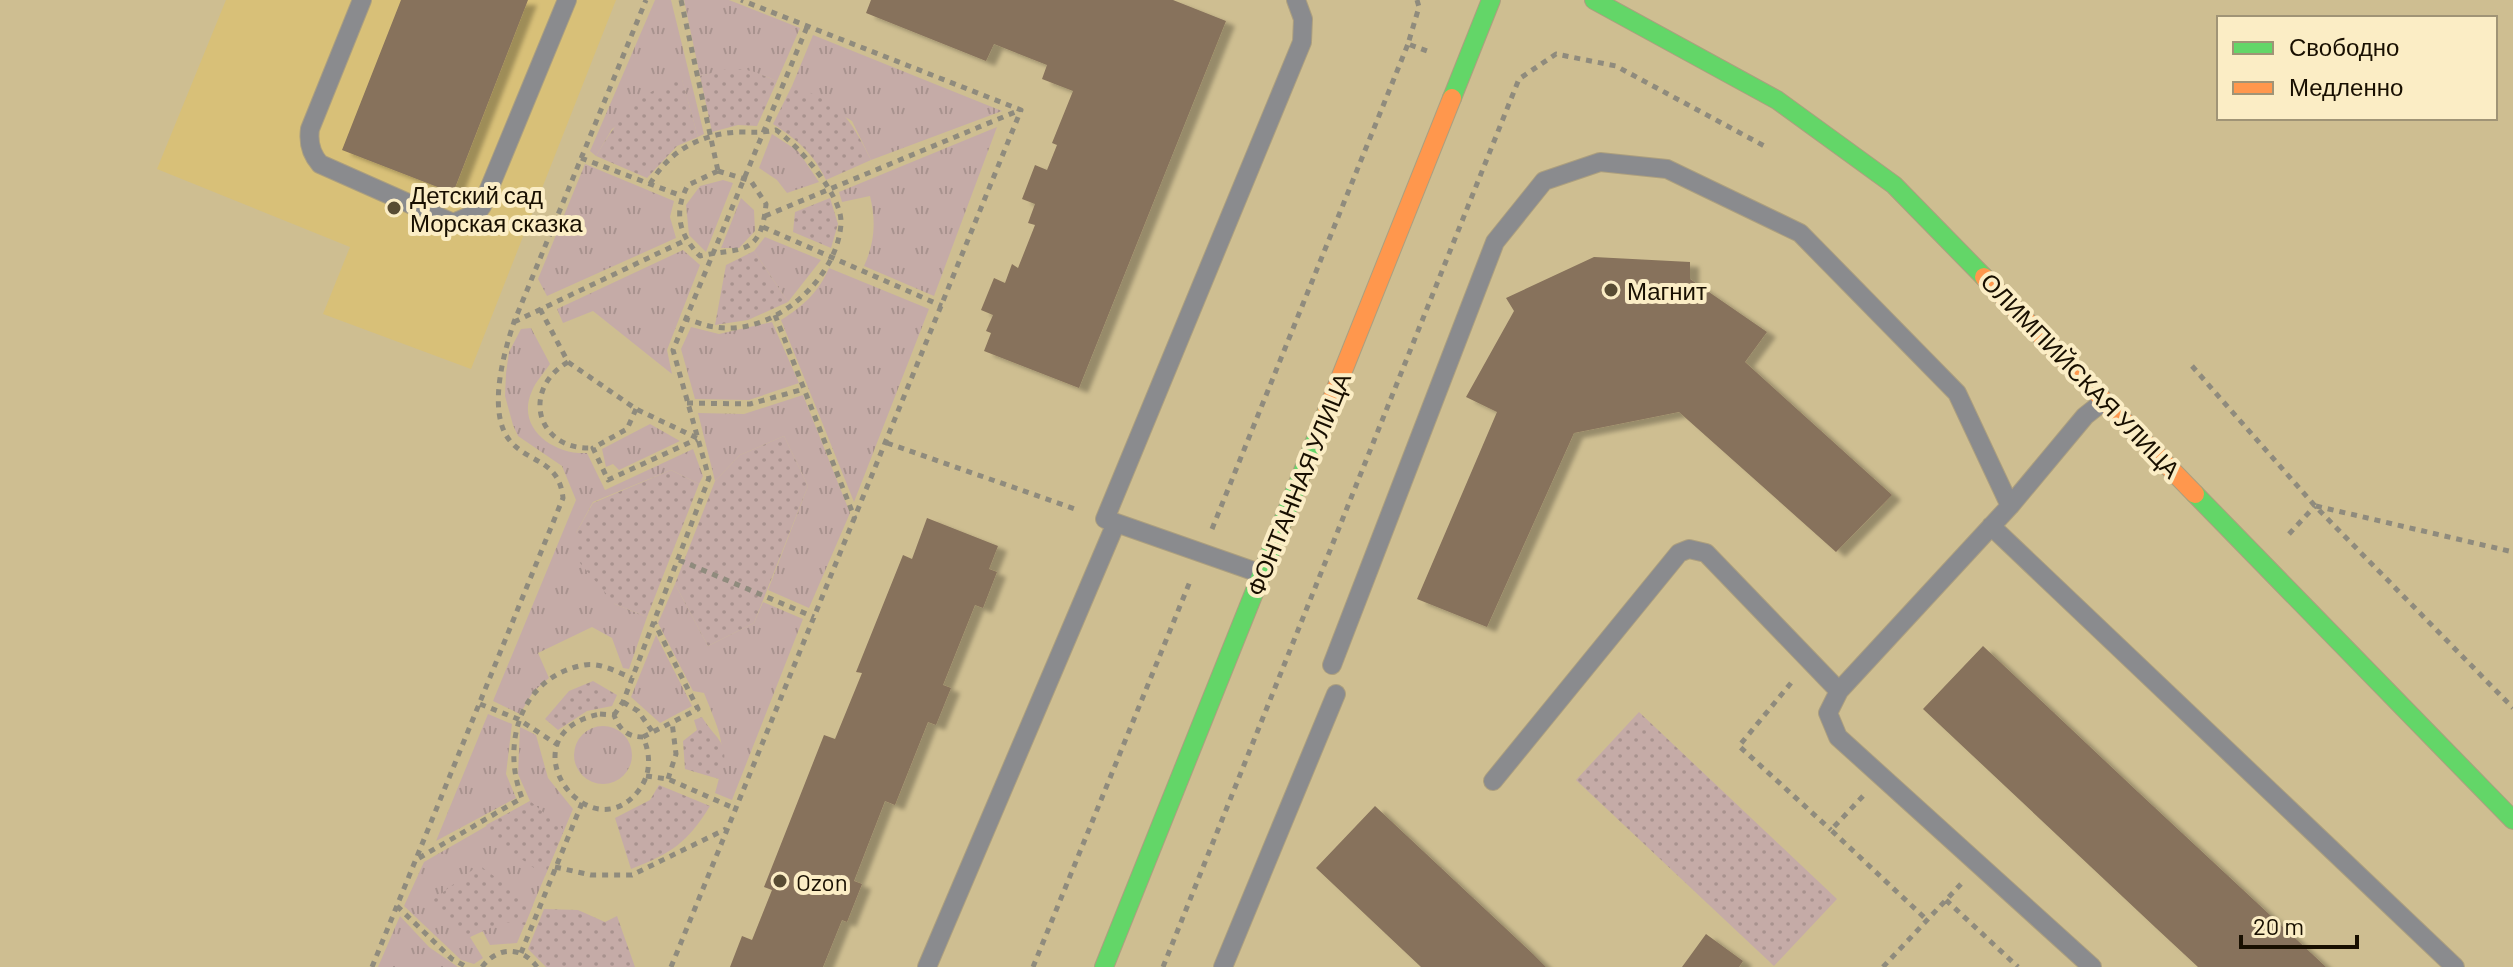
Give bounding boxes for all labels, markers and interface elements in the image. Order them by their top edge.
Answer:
legend [2217,16,2497,120]
text: Свободно [2289,32,2399,61]
text: Медленно [2289,72,2403,101]
place label: Детский сад Морская сказка [410,180,583,237]
marker: Детский сад Морская сказка [385,199,403,217]
street label: ОЛИМПИЙСКАЯ УЛИЦА [1975,266,2187,484]
place label: Магнит [1627,276,1707,305]
marker: Магнит [1602,281,1620,299]
street label: ФОНТАННАЯ УЛИЦА [1240,368,1356,600]
place label: Ozon [796,867,848,896]
marker: Ozon [771,872,789,890]
scale bar [2241,899,2357,949]
text: 20 m [2253,911,2304,940]

